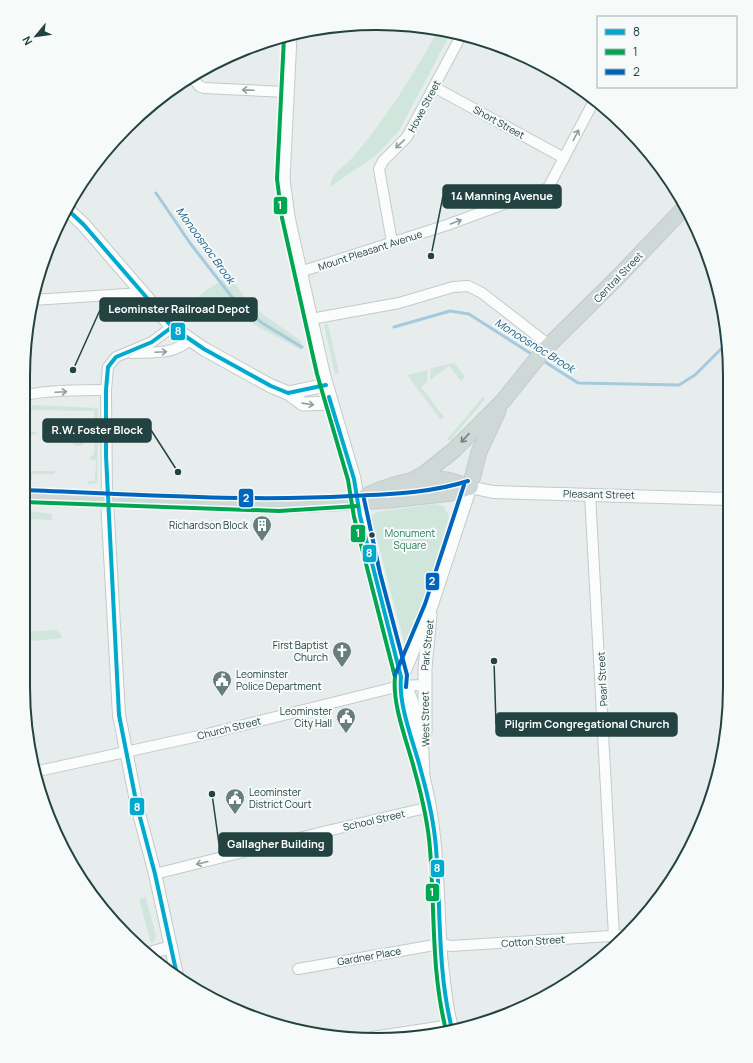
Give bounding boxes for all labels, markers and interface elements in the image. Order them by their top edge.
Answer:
north arrow [16,16,56,56]
legend [597,16,737,88]
text: 8 [633,23,640,40]
text: N [18,34,35,48]
text: 1 [633,43,638,60]
text: 2 [633,63,640,80]
street label: Howe Street [404,77,444,135]
one-way arrow [242,86,255,94]
street label: Short Street [471,102,527,142]
one-way arrow [573,129,580,141]
one-way arrow [395,139,405,149]
callout: 14 Manning Avenue [443,185,561,208]
text: 14 Manning Avenue [451,188,553,203]
line badge: 1 [273,196,288,215]
text: 1 [278,197,282,212]
water label: Monoosnoc Brook [173,204,240,288]
one-way arrow [450,218,462,226]
street label: Mount Pleasant Avenue [316,226,424,273]
street label: Central Street [590,249,646,305]
callout: Leominster Railroad Depot [100,298,257,321]
text: Leominster Railroad Depot [108,301,250,316]
water label: Monoosnoc Brook [492,314,579,376]
line badge: 8 [170,322,186,341]
text: 8 [175,323,182,338]
one-way arrow [154,349,167,356]
one-way arrow [54,388,67,396]
one-way arrow [301,400,314,408]
callout: R.W. Foster Block [43,419,151,442]
text: R.W. Foster Block [51,422,144,437]
one-way arrow [460,433,470,443]
street label: Pleasant Street [563,486,635,502]
line badge: 2 [238,488,254,508]
text: 2 [243,490,249,505]
building icon: Richardson Block [251,514,273,542]
place label: Richardson Block [169,518,249,532]
line badge: 1 [350,524,366,543]
text: 1 [356,525,360,540]
park label: Monument Square [385,526,435,552]
unlabelled marker [367,530,377,540]
line badge: 8 [362,544,377,563]
text: 8 [366,545,373,560]
line badge: 2 [425,572,440,591]
text: 2 [429,573,435,588]
street label: Park Street [417,619,437,671]
place label: First Baptist Church [273,638,328,664]
church icon: First Baptist Church [331,640,353,668]
street label: Pearl Street [594,651,610,707]
place label: Leominster Police Department [236,667,321,693]
public building icon: Leominster Police Department [211,669,233,697]
street label: West Street [418,691,432,747]
place label: Leominster City Hall [280,704,332,730]
public building icon: Leominster City Hall [335,706,357,734]
street label: Church Street [196,713,262,743]
callout: Pilgrim Congregational Church [496,713,677,736]
text: Pilgrim Congregational Church [505,716,669,731]
place label: Leominster District Court [249,785,311,811]
public building icon: Leominster District Court [224,787,246,815]
line badge: 8 [129,797,145,816]
text: 8 [134,799,141,814]
street label: School Street [342,806,406,834]
callout: Gallagher Building [219,833,332,856]
text: Gallagher Building [227,836,325,851]
one-way arrow [196,859,209,867]
line badge: 8 [430,859,445,878]
text: 8 [434,860,441,875]
line badge: 1 [425,883,440,902]
text: 1 [430,884,434,899]
street label: Cotton Street [501,932,565,950]
street label: Gardner Place [336,943,402,968]

